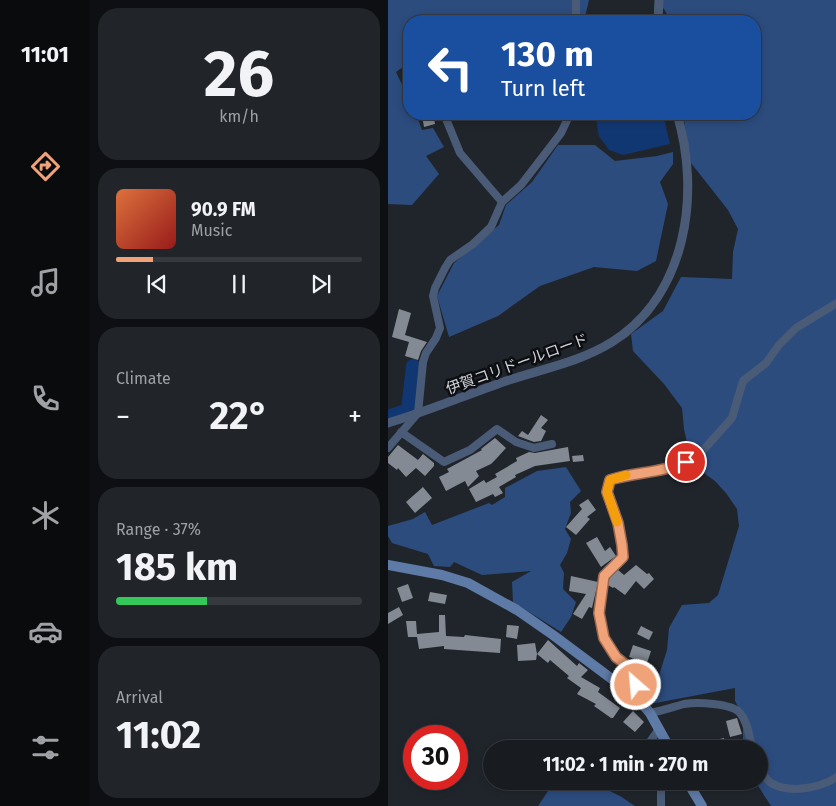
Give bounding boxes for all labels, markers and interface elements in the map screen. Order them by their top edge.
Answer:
text: 130 m [501,33,594,75]
text: 26 [204,35,274,113]
icon: left [418,35,483,100]
text: 11:01 [21,41,69,68]
text: Turn left [501,75,585,102]
text: km/h [219,107,259,126]
icon: directions [28,149,63,184]
text: 90.9 FM [191,198,256,221]
text: Music [191,221,232,240]
icon: music [28,265,63,300]
icon: previous [143,270,171,298]
icon: pause [225,270,253,298]
icon: next [307,270,335,298]
street label: 伊賀コリドールロード [443,330,591,398]
text: Climate [116,369,171,388]
icon: phone [28,381,63,416]
text: 22° [209,393,269,439]
text: − [116,400,130,433]
text: + [348,400,362,433]
pin [665,441,707,483]
icon: arrive [672,448,700,476]
icon: climate [28,498,63,533]
text: Range · 37% [116,520,201,539]
text: 185 km [116,544,238,590]
icon: car [28,614,63,649]
position arrow [609,658,661,710]
text: Arrival [116,688,163,707]
text: 11:02 [116,712,201,758]
speed limit sign: 30 [403,725,468,790]
icon: filters [28,730,63,765]
text: 11:02 · 1 min · 270 m [543,753,708,776]

